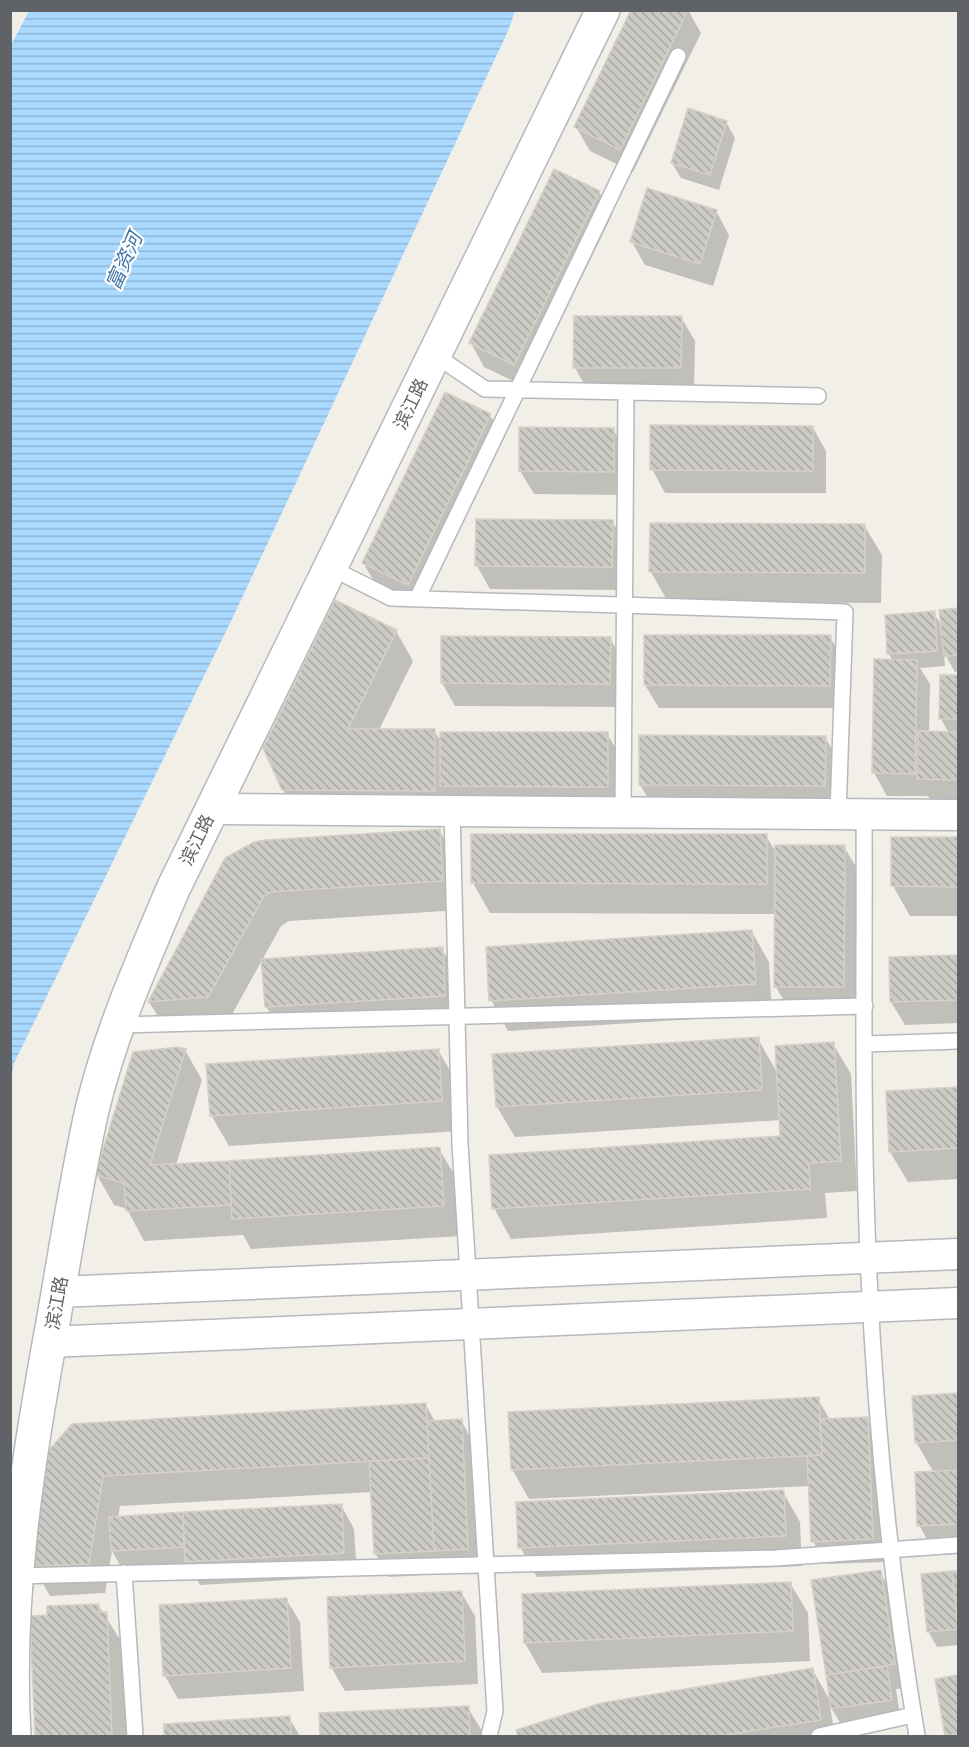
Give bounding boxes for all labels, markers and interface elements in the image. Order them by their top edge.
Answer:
water label: 富资河 [100,225,149,293]
street label: 滨江路 [388,374,433,433]
street label: 滨江路 [174,810,219,869]
street label: 滨江路 [40,1274,73,1331]

